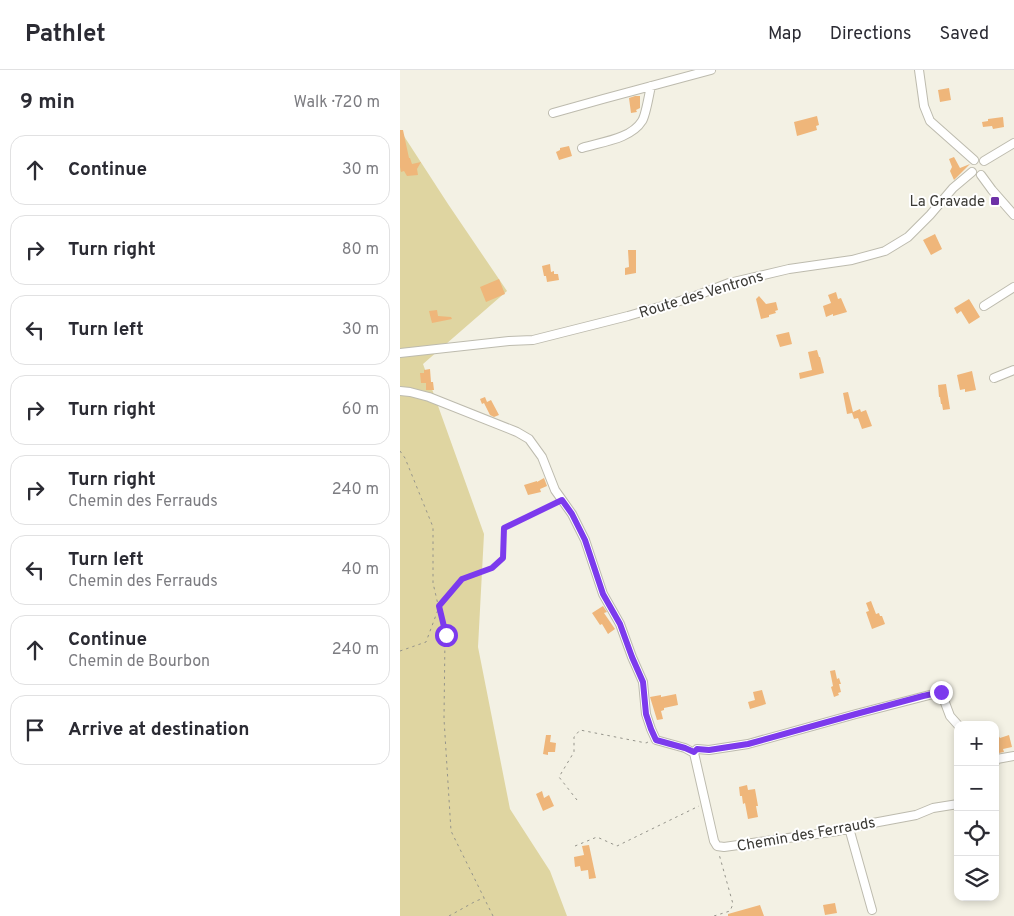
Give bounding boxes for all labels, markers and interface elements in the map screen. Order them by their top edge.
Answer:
text: Pathlet [25,20,106,50]
text: Map [768,23,802,46]
text: Directions [830,23,912,46]
text: Saved [940,23,989,46]
text: 9 min [20,89,75,116]
text: Walk · 720 m [293,93,380,113]
icon: ahead [21,156,49,184]
text: Continue [68,158,147,182]
text: 30 m [342,160,379,180]
place label: La Gravade [909,193,985,212]
marker: La Gravade [989,195,1001,207]
icon: right [21,236,49,264]
text: Turn right [68,238,156,262]
text: 80 m [342,240,379,260]
street label: Route des Ventrons [637,267,766,323]
icon: left [21,316,49,344]
text: Turn left [68,318,144,342]
text: 30 m [342,320,379,340]
icon: right [21,396,49,424]
text: Turn right [68,398,156,422]
text: 60 m [342,400,379,420]
text: Turn right [68,468,156,492]
icon: right [21,476,49,504]
text: 240 m [332,480,379,500]
text: Chemin des Ferrauds [68,492,218,512]
text: Turn left [68,548,144,572]
icon: left [21,556,49,584]
text: 40 m [341,560,379,580]
text: Chemin des Ferrauds [68,572,218,592]
route start [435,624,458,647]
text: Continue [68,628,147,652]
icon: ahead [21,636,49,664]
text: 240 m [332,640,379,660]
text: Chemin de Bourbon [68,652,210,672]
route end [930,681,953,704]
icon: arrive [21,716,49,744]
text: Arrive at destination [68,718,249,742]
map controls [954,721,999,901]
button: + [954,721,999,766]
button: − [954,766,999,811]
button: locate [954,811,999,856]
street label: Chemin des Ferrauds [735,814,877,857]
button: layers [954,856,999,901]

